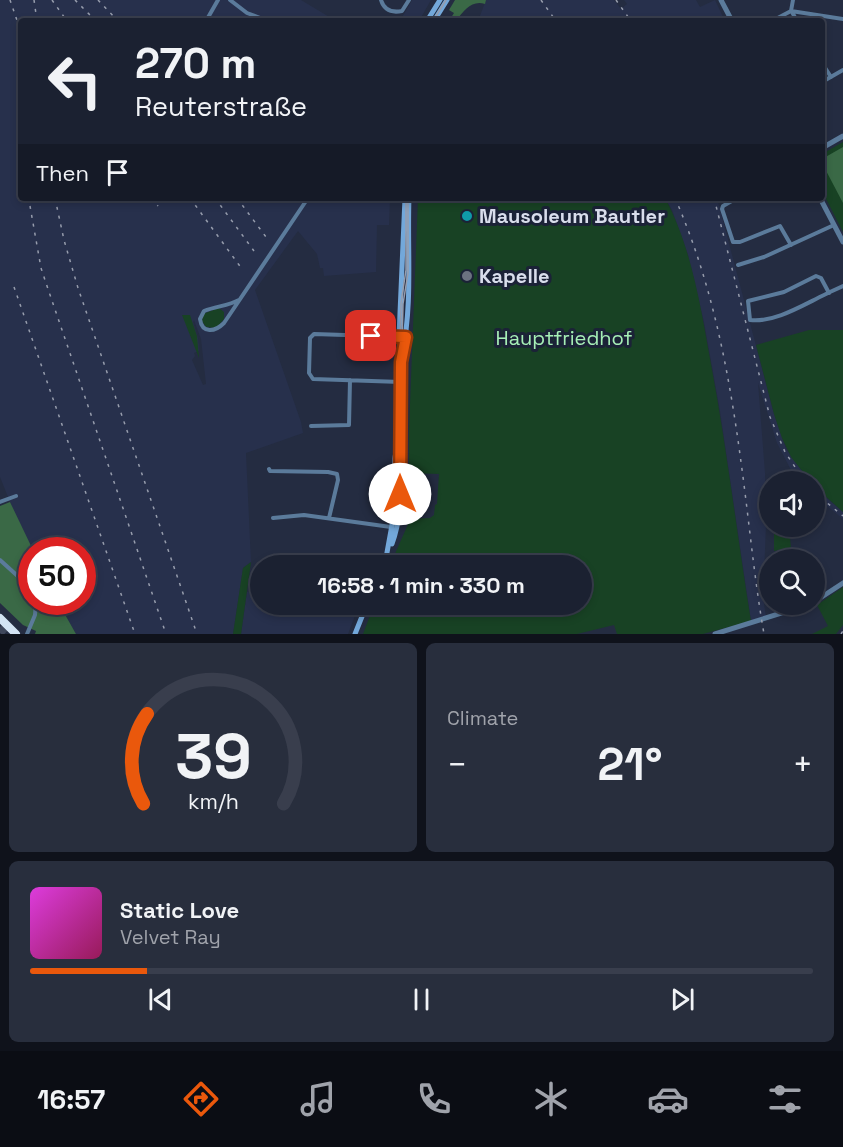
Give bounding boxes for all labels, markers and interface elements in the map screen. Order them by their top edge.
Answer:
text: 270 m [135,37,256,90]
icon: left [36,42,114,120]
text: Reuterstraße [135,89,307,124]
icon: arrive [101,156,134,189]
text: Then [36,159,89,187]
place label: Mausoleum Bautler [479,203,665,229]
marker: Mausoleum Bautler [460,209,474,223]
place label: Kapelle [479,263,550,289]
marker: Kapelle [460,269,474,283]
pin [345,310,396,361]
icon: arrive [354,319,387,352]
park label: Hauptfriedhof [496,325,633,351]
position arrow [368,462,432,526]
map controls [759,471,825,615]
button: sound [759,471,825,537]
speed limit sign: 50 [18,537,96,615]
button: search [759,549,825,615]
text: 16:58 · 1 min · 330 m [317,571,525,599]
text: Climate [447,705,518,731]
text: 39 [175,717,251,796]
text: 21° [598,736,662,793]
text: − [447,744,467,786]
text: + [793,744,813,786]
text: km/h [187,789,239,816]
text: Static Love [120,896,239,924]
text: Velvet Ray [120,924,221,950]
icon: previous [144,983,177,1016]
icon: pause [405,983,438,1016]
icon: next [666,983,699,1016]
icon: directions [180,1078,222,1120]
icon: music [297,1078,339,1120]
icon: phone [413,1078,455,1120]
icon: climate [530,1078,572,1120]
icon: car [647,1078,689,1120]
icon: filters [764,1078,806,1120]
text: 16:57 [37,1082,105,1117]

